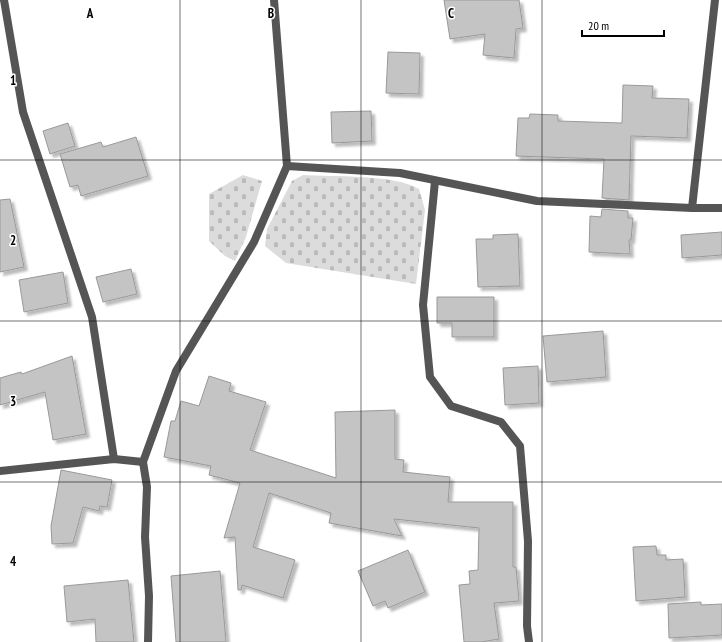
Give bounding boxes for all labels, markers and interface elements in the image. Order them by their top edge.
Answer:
text: A [86,5,94,22]
text: B [268,5,274,22]
text: C [448,5,454,22]
scale bar [582,12,664,38]
text: 20 m [588,18,609,33]
text: 1 [10,72,16,89]
text: 2 [10,232,16,249]
text: 3 [10,393,16,410]
text: 4 [10,553,17,570]

